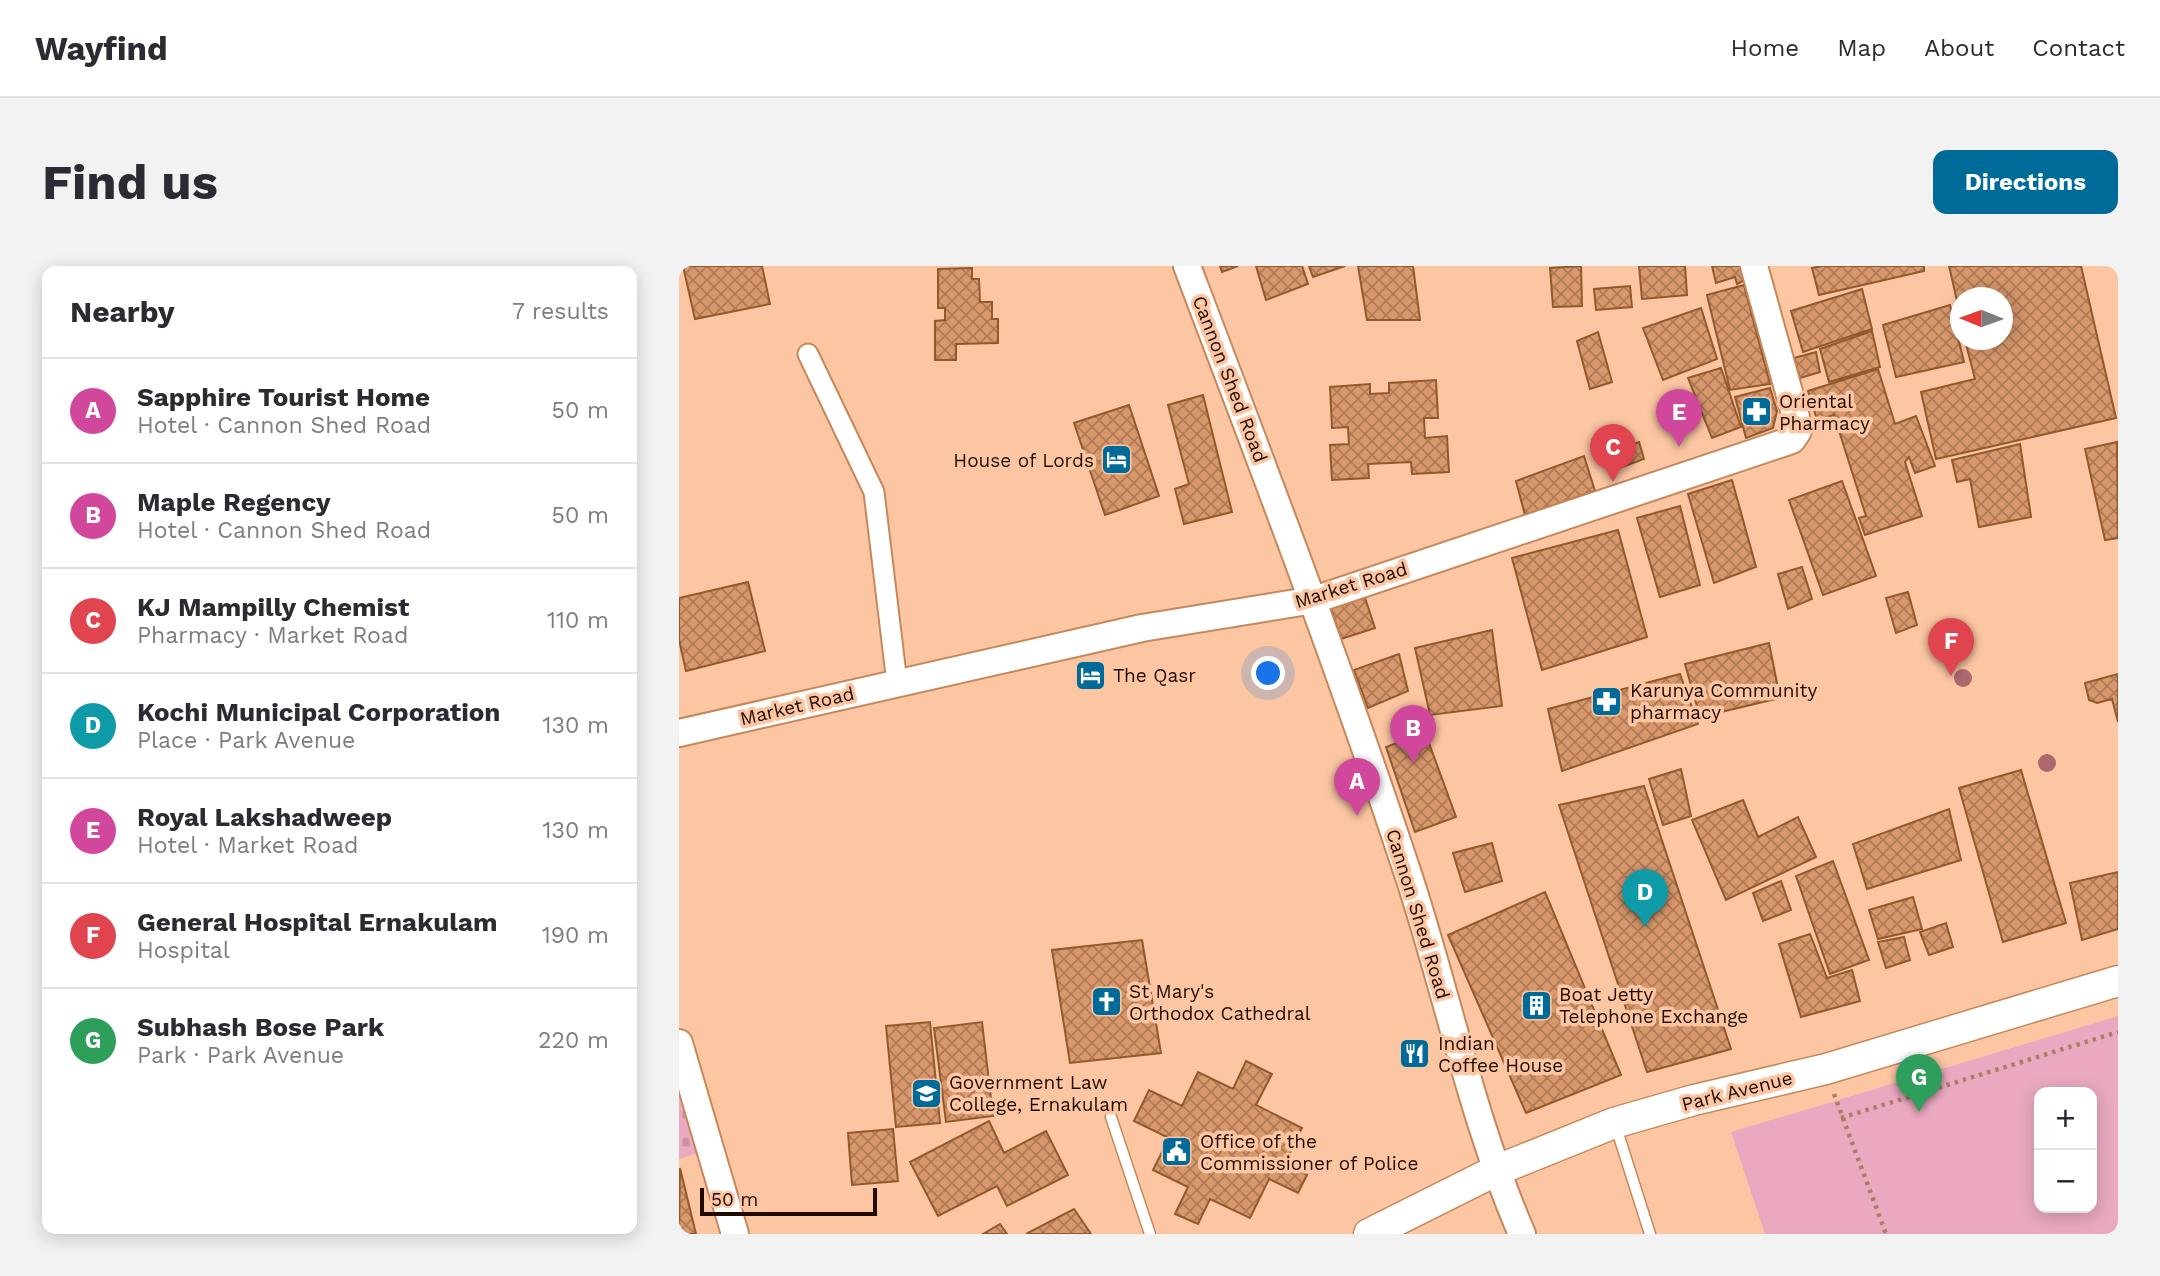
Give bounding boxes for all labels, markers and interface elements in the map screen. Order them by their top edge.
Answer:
text: Wayfind [35,29,168,68]
text: Home [1731,34,1799,62]
text: Map [1837,34,1886,62]
text: About [1924,34,1994,62]
text: Contact [2032,34,2125,62]
button: Directions [1933,150,2118,214]
text: Find us [42,153,218,211]
north arrow [1950,287,2013,350]
street label: Cannon Shed Road [1188,292,1272,466]
text: Nearby [70,294,175,329]
text: 7 results [512,298,609,325]
text: Sapphire Tourist Home [137,382,430,412]
pin: E [1656,389,1702,447]
place label: Oriental Pharmacy [1779,390,1870,435]
pharmacy icon: Oriental Pharmacy [1739,395,1773,429]
text: A [85,397,101,424]
text: 50 m [552,397,609,424]
text: Hotel · Cannon Shed Road [137,412,431,439]
pin: C [1590,424,1636,482]
hotel icon: House of Lords [1100,443,1134,477]
place label: House of Lords [953,449,1094,472]
text: Maple Regency [137,487,331,517]
text: B [85,502,101,529]
text: 50 m [552,502,609,529]
text: Hotel · Cannon Shed Road [137,517,431,544]
street label: Market Road [1292,557,1410,613]
text: KJ Mampilly Chemist [137,592,409,622]
text: C [85,607,101,634]
text: 110 m [547,607,609,634]
pin: F [1928,618,1974,676]
text: Pharmacy · Market Road [137,622,408,649]
your location [1251,656,1285,690]
hotel icon: The Qasr [1073,658,1107,692]
place label: The Qasr [1113,664,1196,687]
place label: Karunya Community pharmacy [1630,679,1817,724]
street label: Market Road [738,682,856,730]
pharmacy icon: Karunya Community pharmacy [1590,684,1624,718]
text: Kochi Municipal Corporation [137,697,500,727]
pin: B [1390,705,1436,763]
text: D [85,712,101,739]
text: 130 m [543,712,609,739]
text: Place · Park Avenue [137,727,355,754]
pin: A [1334,758,1380,816]
text: Royal Lakshadweep [137,802,392,832]
text: E [86,817,100,844]
text: 130 m [543,817,609,844]
street label: Cannon Shed Road [1381,826,1455,1002]
text: Hotel · Market Road [137,832,358,859]
pin: D [1622,869,1668,927]
text: General Hospital Ernakulam [137,907,498,937]
text: F [86,922,100,949]
text: 190 m [542,922,609,949]
text: Hospital [137,937,230,964]
place label: St Mary's Orthodox Cathedral [1129,980,1311,1025]
place label: Boat Jetty Telephone Exchange [1559,983,1748,1028]
church icon: St Mary's Orthodox Cathedral [1089,985,1123,1019]
building icon: Boat Jetty Telephone Exchange [1519,988,1553,1022]
text: Subhash Bose Park [137,1012,384,1042]
text: G [85,1027,101,1054]
text: 220 m [538,1027,609,1054]
place label: Indian Coffee House [1438,1032,1563,1077]
restaurant icon: Indian Coffee House [1398,1037,1432,1071]
text: Park · Park Avenue [137,1042,344,1069]
pin: G [1896,1054,1942,1112]
street label: Park Avenue [1679,1066,1795,1116]
place label: Government Law College, Ernakulam [949,1071,1128,1116]
school or university icon: Government Law College, Ernakulam [909,1076,943,1110]
map controls [2034,1087,2097,1213]
button: + [2034,1087,2097,1150]
place label: Office of the Commissioner of Police [1200,1130,1418,1175]
public building icon: Office of the Commissioner of Police [1160,1135,1194,1169]
button: − [2034,1150,2097,1213]
scale bar [700,1185,877,1217]
text: 50 m [711,1188,758,1211]

